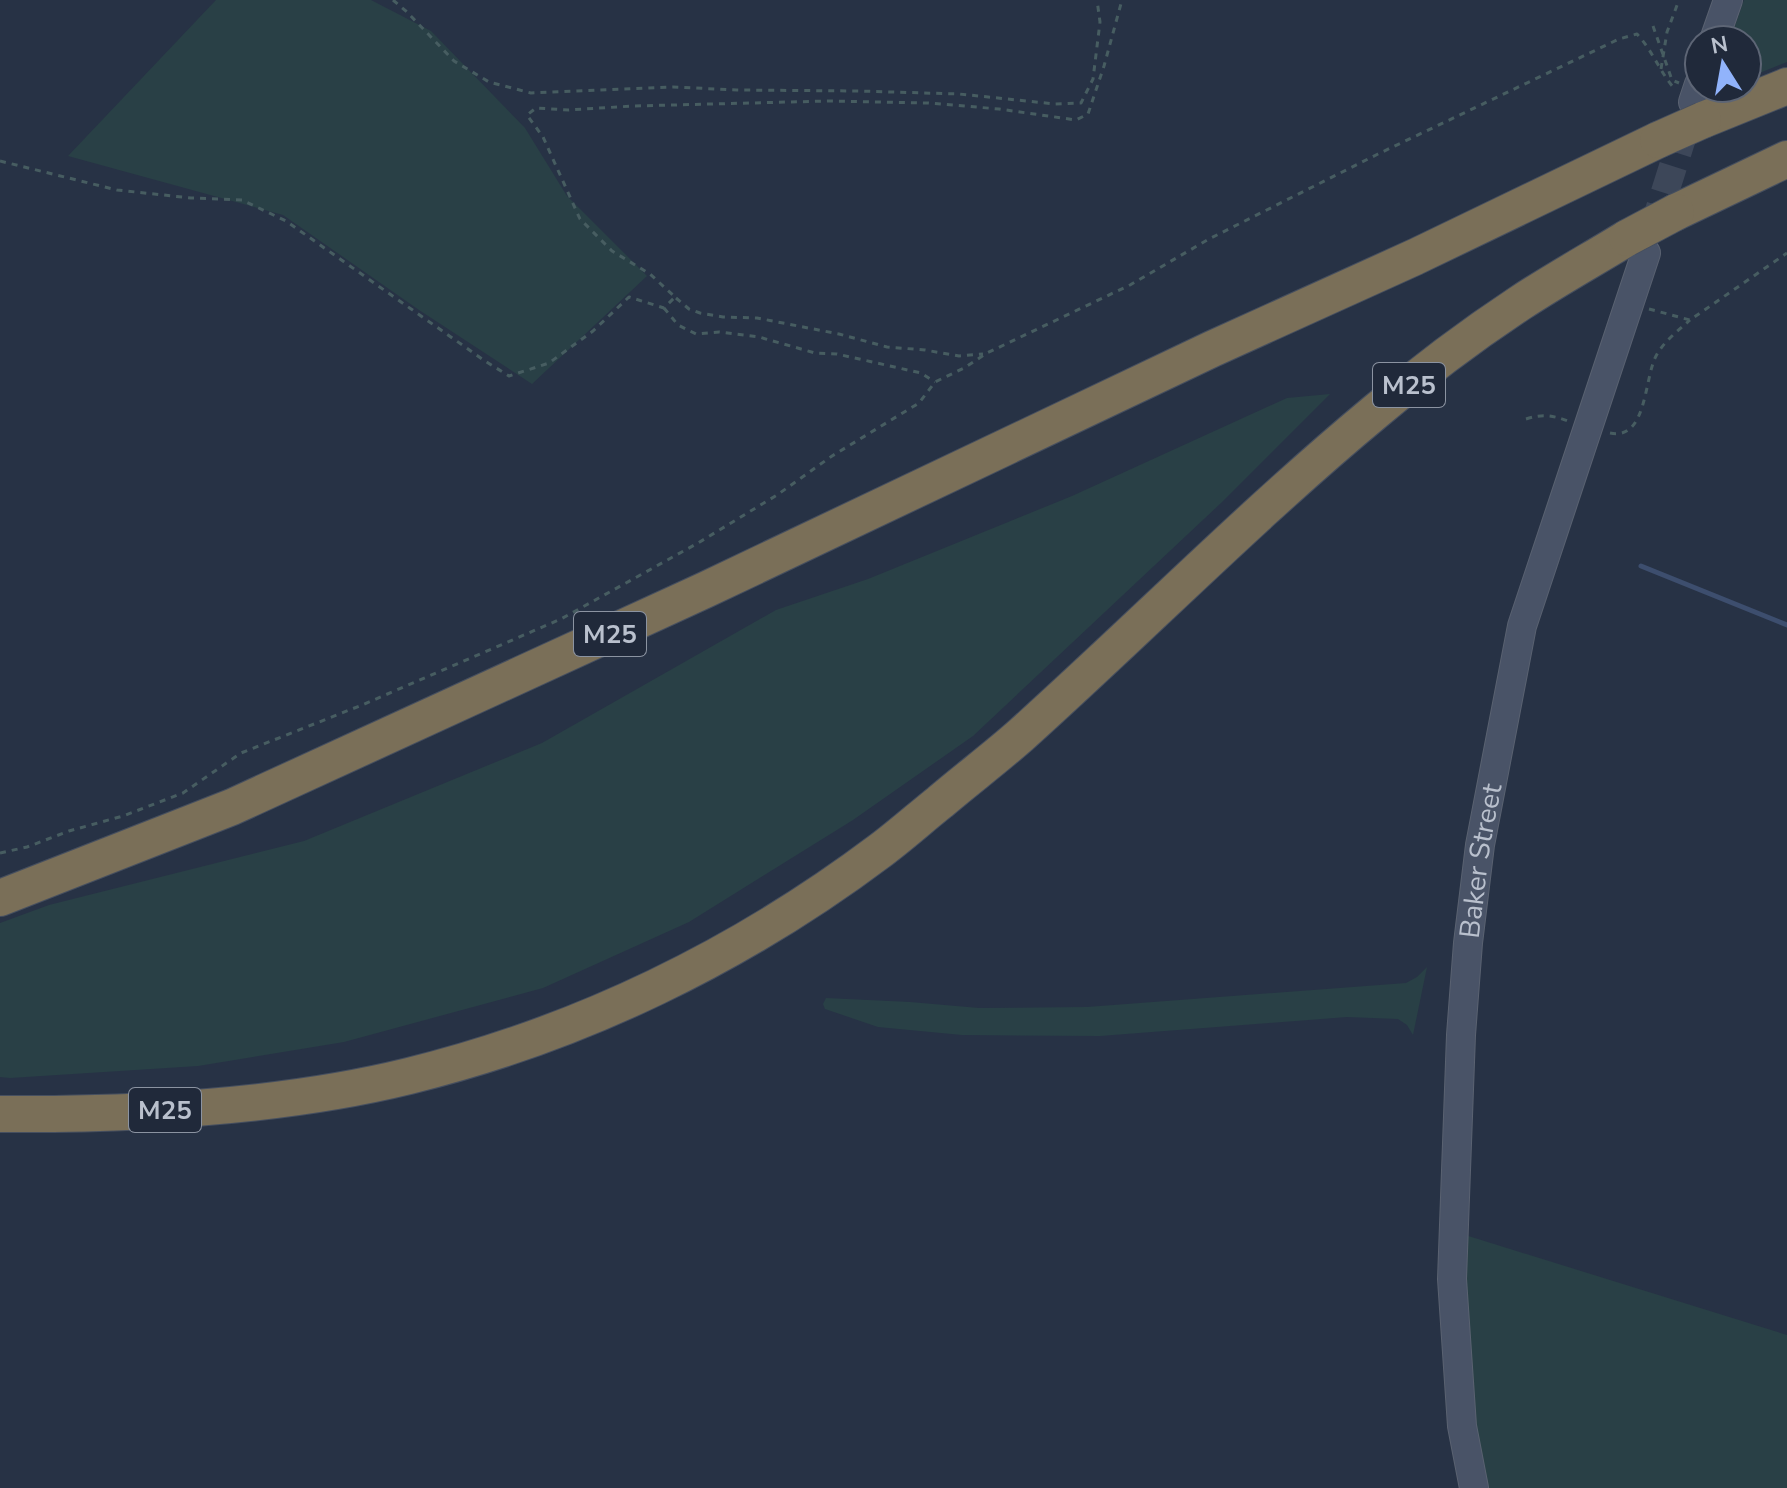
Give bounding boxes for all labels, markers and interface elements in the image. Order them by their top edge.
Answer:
north arrow [1683,24,1763,104]
text: N [1708,29,1730,62]
road number: M25 [1373,363,1445,407]
road number: M25 [574,612,646,656]
street label: Baker Street [1451,780,1511,940]
road number: M25 [129,1088,201,1132]

